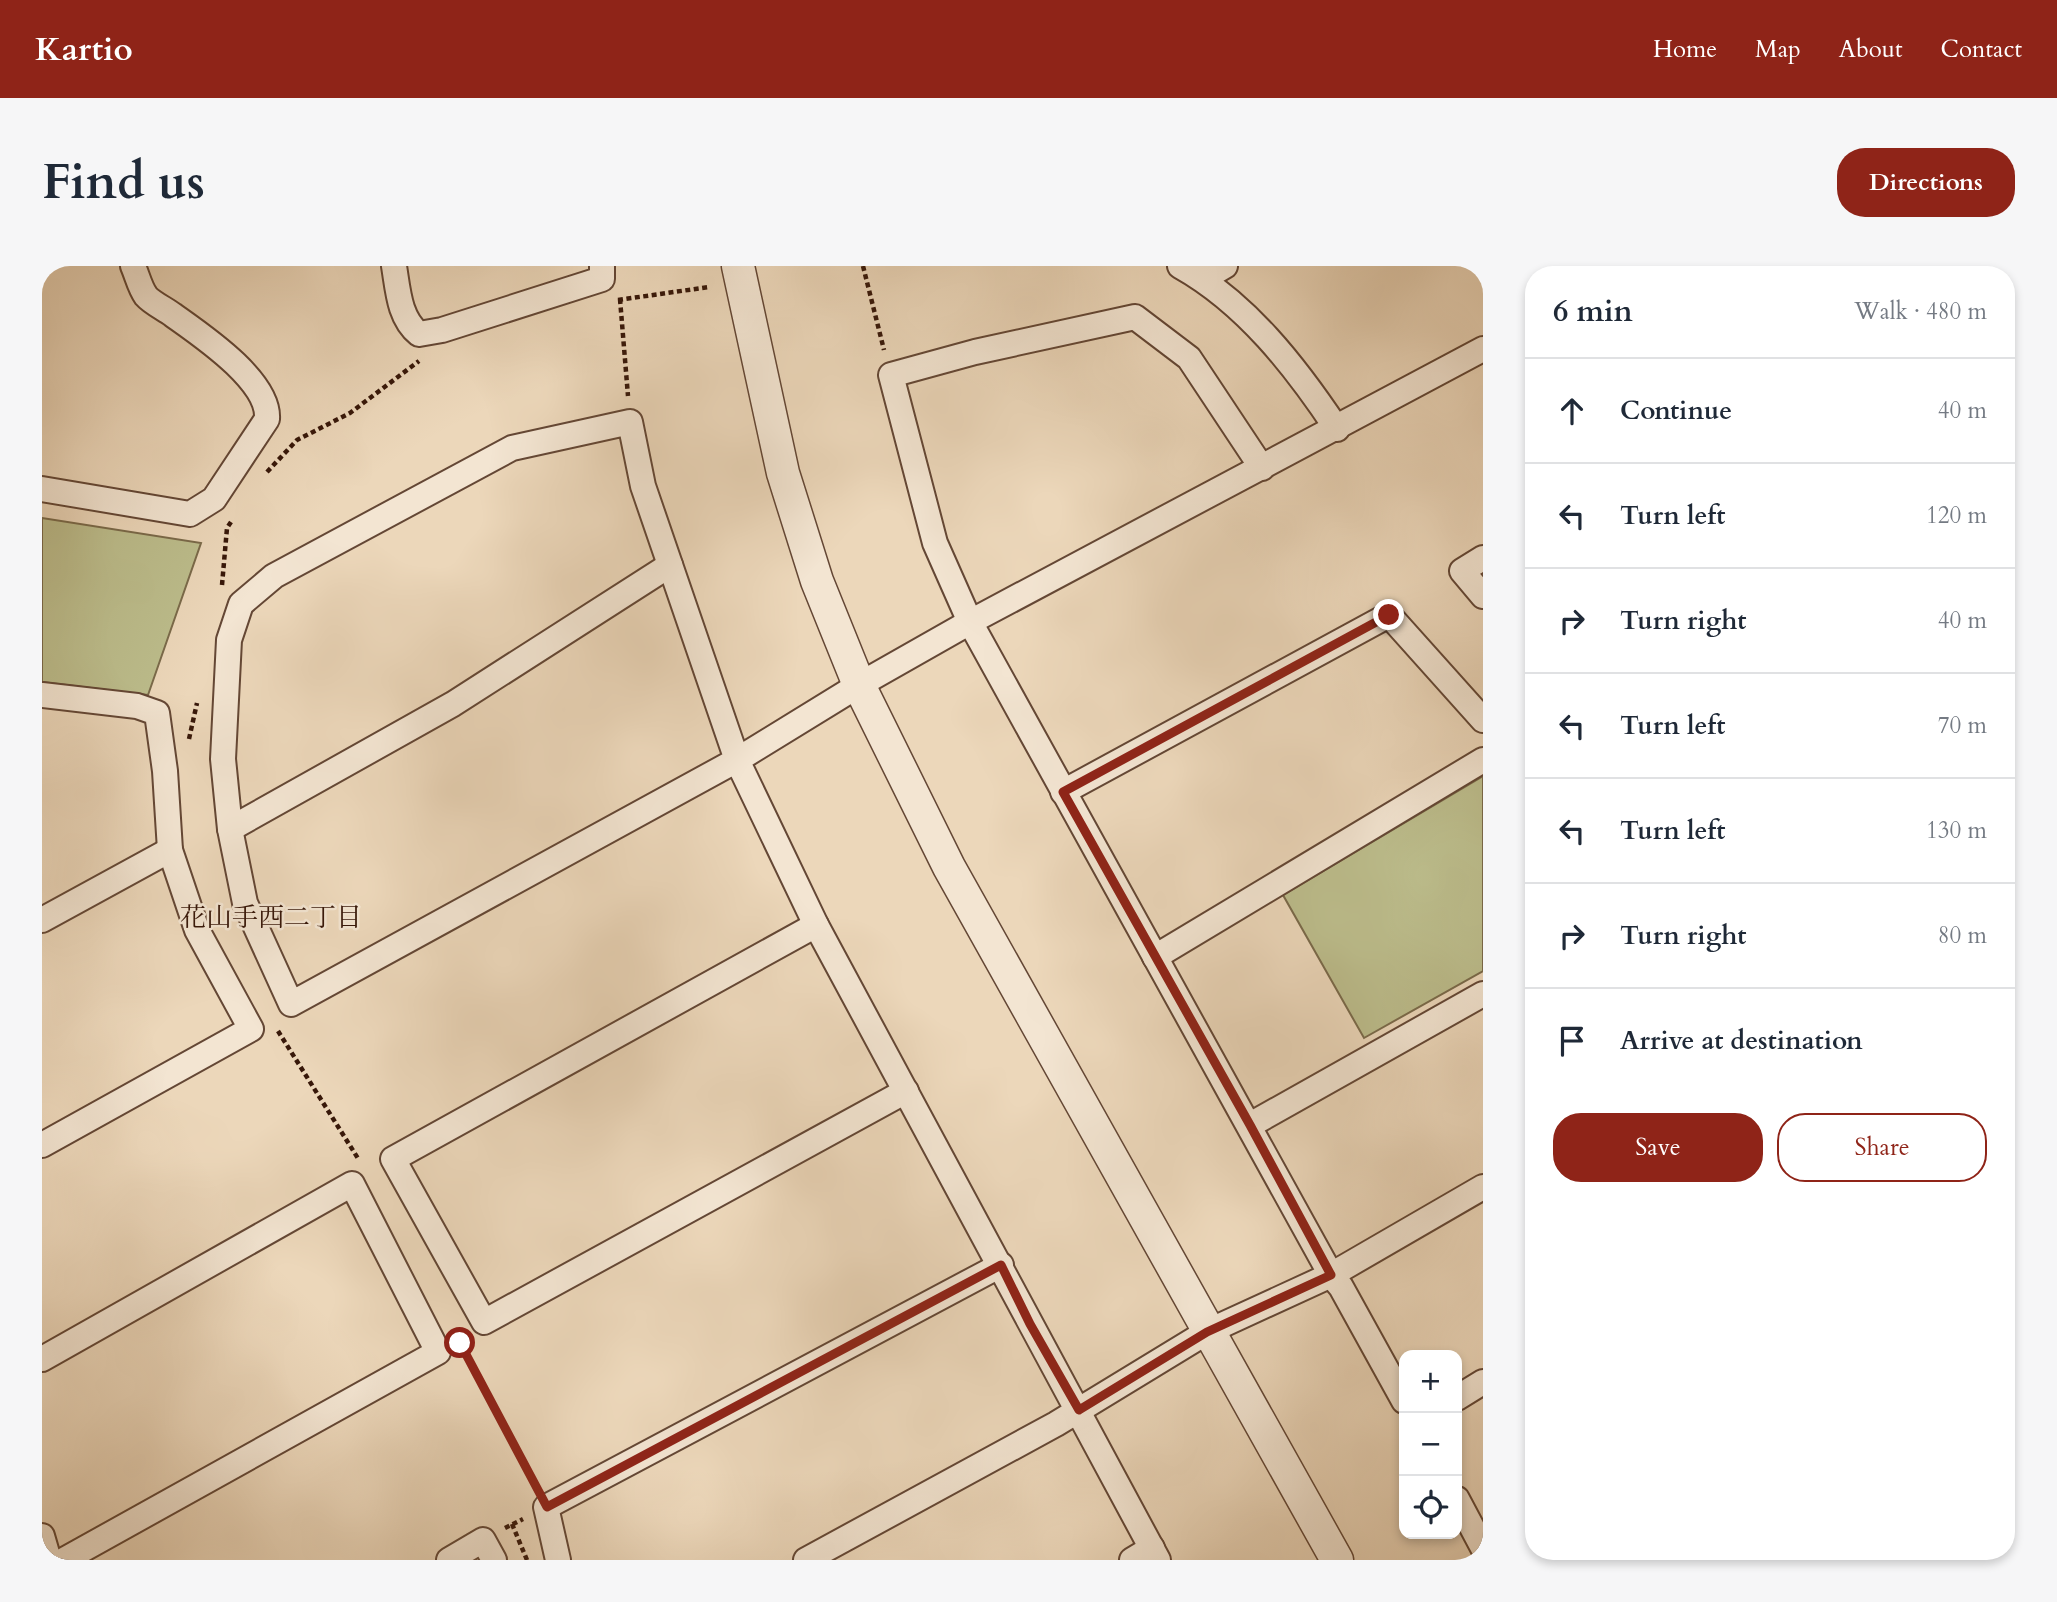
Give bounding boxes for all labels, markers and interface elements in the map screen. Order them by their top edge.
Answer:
text: Kartio [35,27,133,72]
text: Home [1653,33,1717,66]
text: Map [1755,33,1801,66]
text: About [1839,33,1903,66]
text: Contact [1941,33,2022,66]
button: Directions [1837,148,2015,217]
text: Find us [42,149,205,216]
text: 6 min [1553,291,1633,332]
text: Walk · 480 m [1854,296,1987,327]
icon: ahead [1553,392,1591,430]
text: Continue [1620,393,1732,428]
text: 40 m [1938,395,1987,426]
icon: left [1553,497,1591,535]
text: Turn left [1620,498,1725,533]
text: 120 m [1926,500,1987,531]
route end [1373,599,1404,630]
icon: right [1553,602,1591,640]
text: Turn right [1620,603,1747,638]
text: 40 m [1938,605,1987,636]
icon: left [1553,707,1591,745]
text: Turn left [1620,708,1725,743]
text: 70 m [1938,710,1987,741]
icon: left [1553,812,1591,850]
text: Turn left [1620,813,1725,848]
text: 130 m [1926,815,1987,846]
district label: 花山手西二丁目 [180,900,362,935]
icon: right [1553,917,1591,955]
text: Turn right [1620,918,1747,953]
text: 80 m [1938,920,1987,951]
icon: arrive [1553,1022,1591,1060]
text: Arrive at destination [1620,1023,1863,1058]
button: Save [1553,1113,1763,1182]
button: Share [1777,1113,1987,1182]
route start [444,1327,475,1358]
map controls [1399,1350,1462,1539]
button: + [1399,1350,1462,1413]
button: − [1399,1413,1462,1476]
button: locate [1399,1476,1462,1539]

